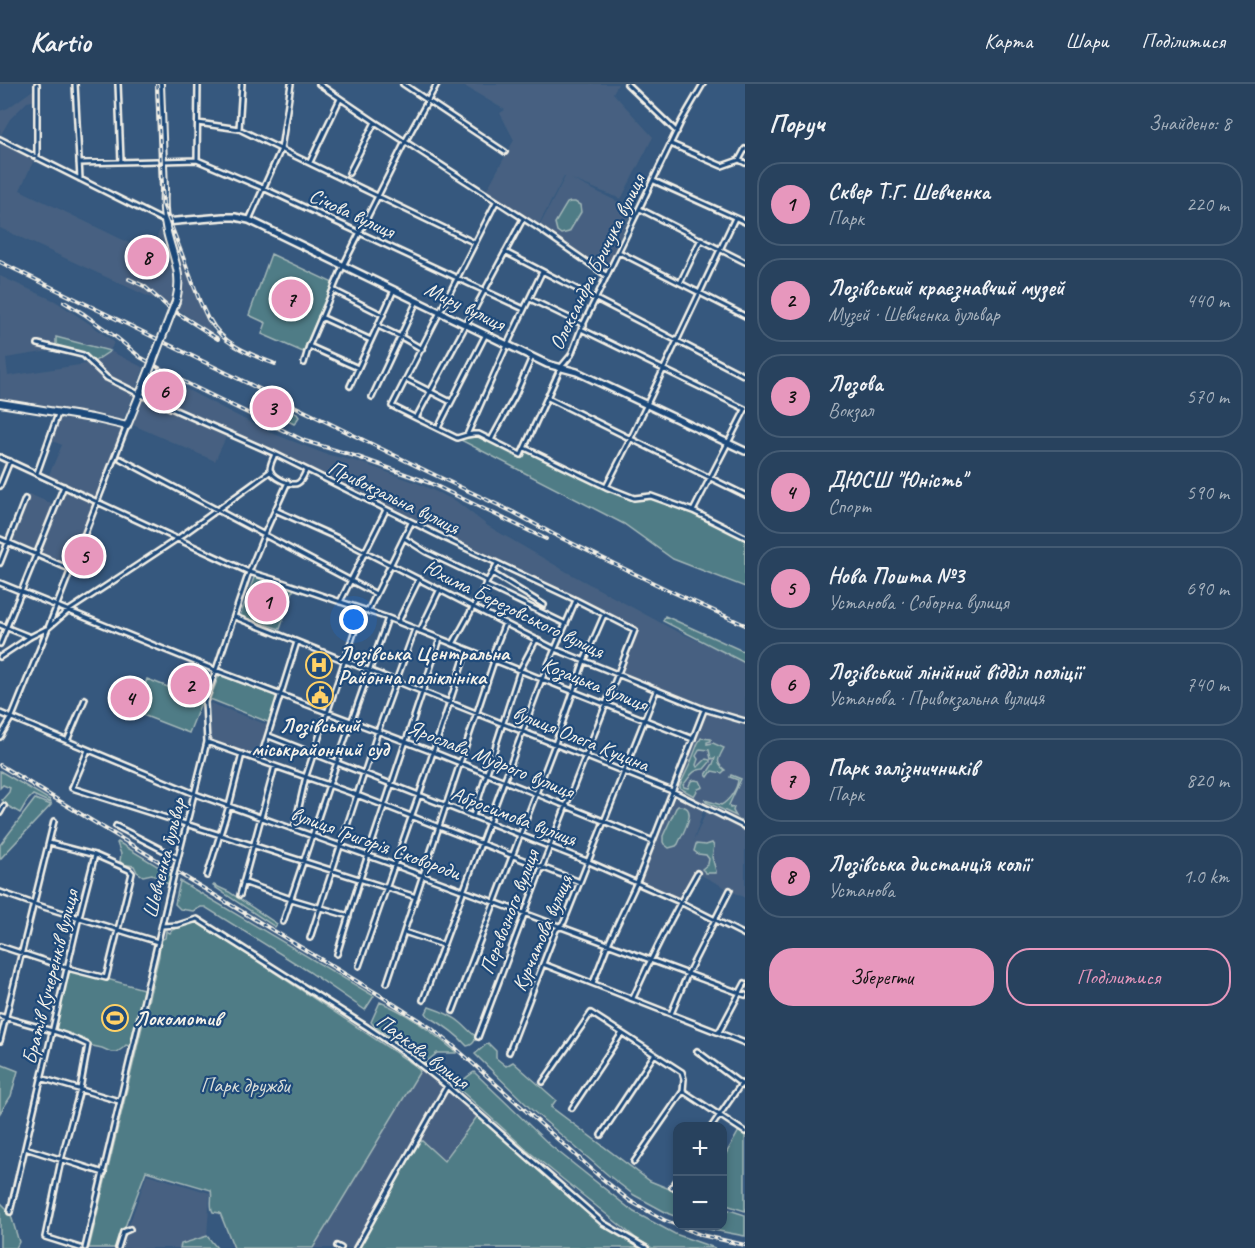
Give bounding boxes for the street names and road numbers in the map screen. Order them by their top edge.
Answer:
street label: Олександра Бричука вулиця [543,168,652,354]
street label: Січова вулиця [305,182,400,245]
street label: Миру вулиця [421,275,511,337]
street label: Привокзальна вулиця [324,454,465,542]
street label: Юхима Березовського вулиця [419,554,610,666]
street label: Козацька вулиця [538,651,653,719]
street label: вулиця Олега Куцина [509,699,654,778]
street label: Ярослава Мудрого вулиця [404,714,580,805]
street label: Абросимова вулиця [448,780,582,852]
street label: Шевченка бульвар [137,793,192,921]
street label: вулиця Григорія Сковороди [288,800,466,886]
street label: Перевозного вулиця [473,845,545,978]
street label: Курчатова вулиця [506,870,579,995]
street label: Братів Кучеренків вулиця [16,885,85,1067]
street label: Паркова вулиця [371,1008,476,1095]

